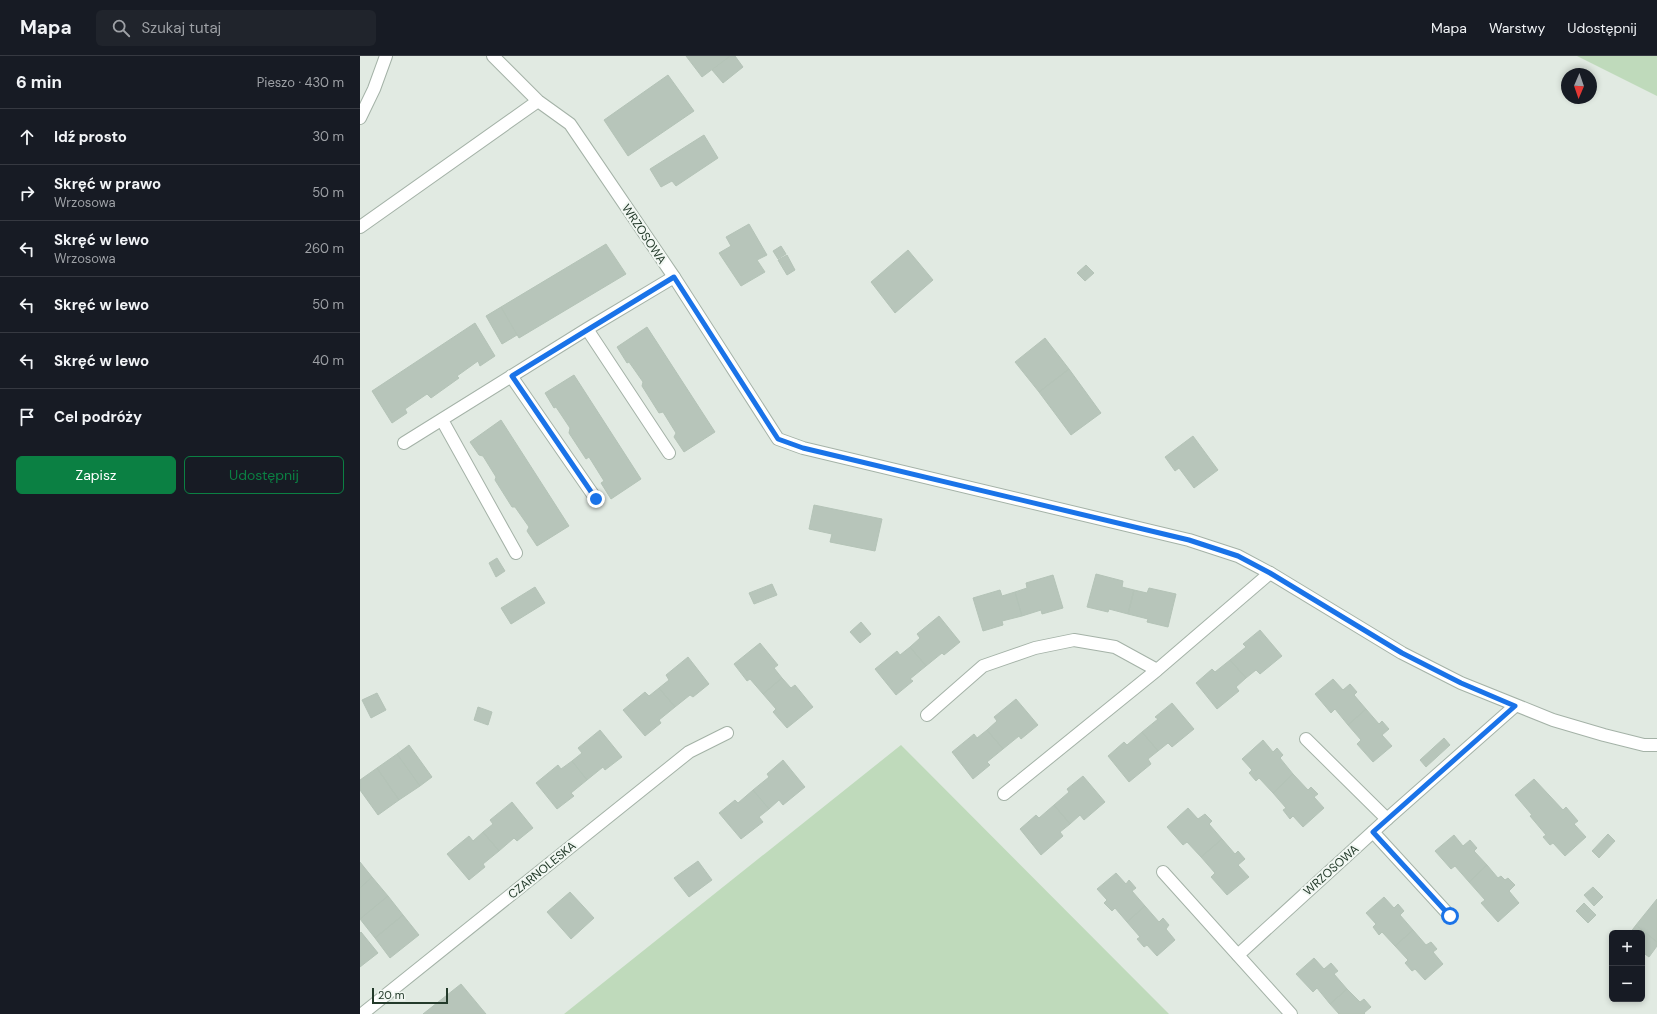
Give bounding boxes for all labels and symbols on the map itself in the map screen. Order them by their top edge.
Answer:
north arrow [1561,68,1597,104]
street label: WRZOSOWA [618,201,670,267]
route end [587,490,605,508]
street label: CZARNOLESKA [505,838,579,902]
street label: WRZOSOWA [1300,841,1362,899]
route start [1441,907,1459,925]
scale bar [372,986,448,1005]

